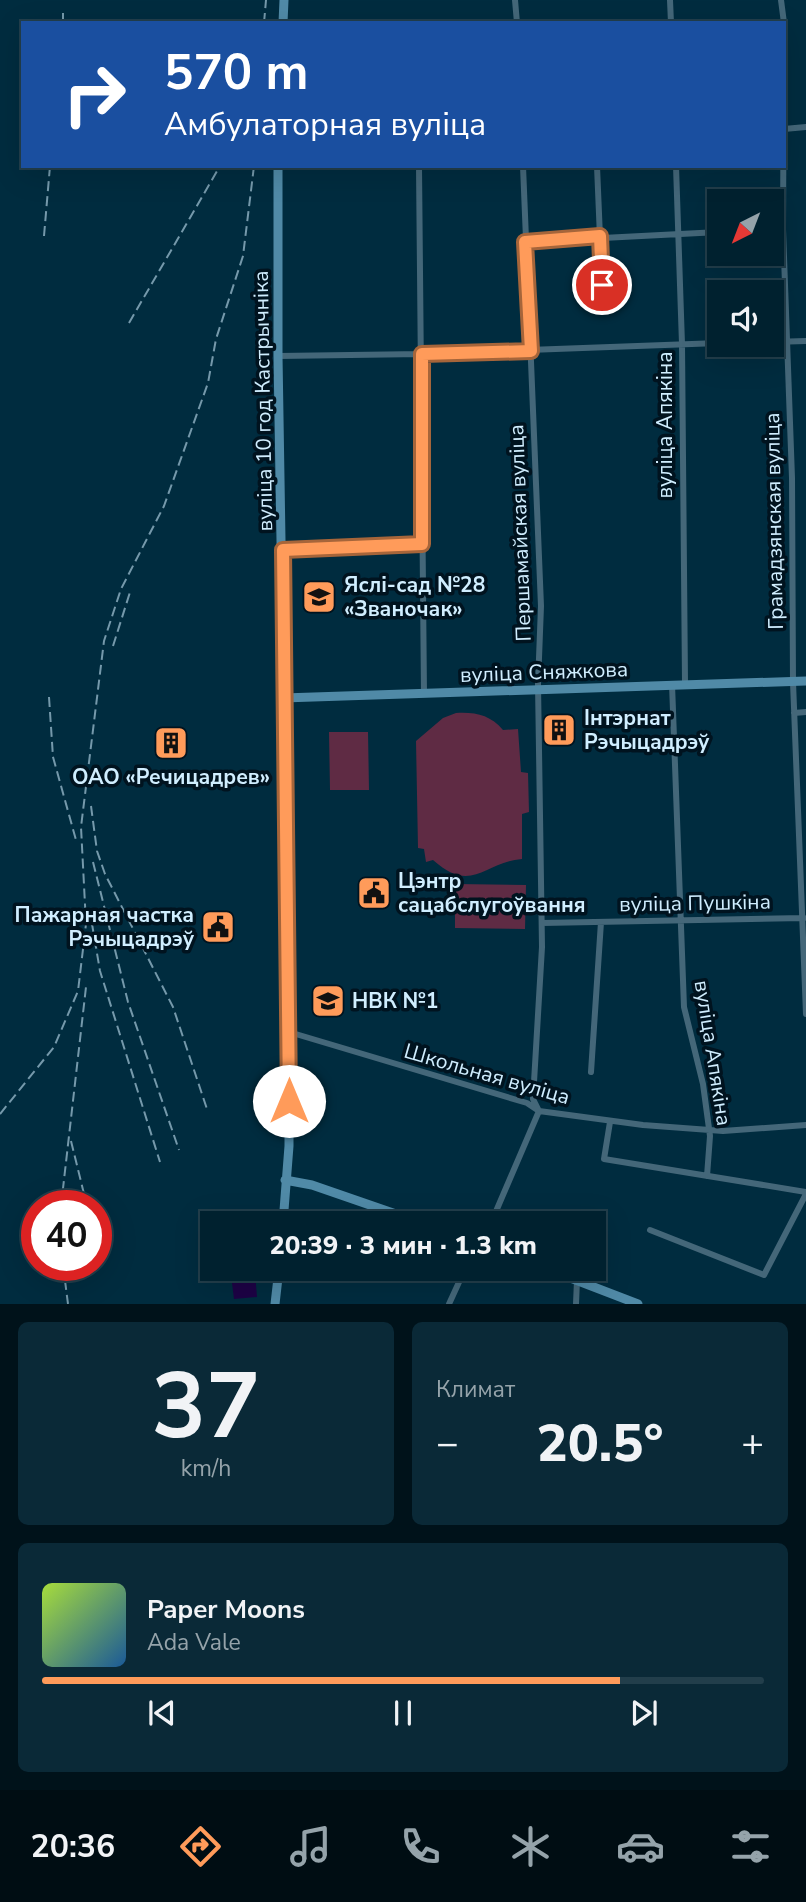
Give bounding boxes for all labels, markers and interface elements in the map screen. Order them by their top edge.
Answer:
text: 570 m [164,39,308,106]
icon: right [49,49,140,140]
text: Амбулаторная вуліца [164,103,486,146]
north arrow [707,189,784,266]
map controls [707,189,784,357]
pin [572,255,632,315]
icon: arrive [583,266,621,304]
street label: вуліца 10 год Кастрычніка [247,270,279,532]
button: sound [707,280,784,357]
street label: вуліца Апякіна [651,352,679,498]
street label: Грамадзянская вуліца [758,412,790,630]
street label: Першамайская вуліца [502,424,538,642]
place label: Яслі-сад №28 «Званочак» [344,571,485,623]
school or university icon: Яслі-сад №28 «Званочак» [300,578,338,616]
street label: вуліца Сняжкова [459,655,629,689]
place label: Інтэрнат Рэчыцадрэў [584,704,710,756]
building icon: Інтэрнат Рэчыцадрэў [540,711,578,749]
building icon: ОАО «Речицадрев» [152,724,190,762]
place label: ОАО «Речицадрев» [72,763,270,791]
place label: Цэнтр сацабслугоўвання [398,867,586,919]
public building icon: Цэнтр сацабслугоўвання [355,874,393,912]
street label: вуліца Пушкіна [619,888,771,918]
place label: Пажарная частка Рэчыцадрэў [15,901,195,953]
public building icon: Пажарная частка Рэчыцадрэў [199,908,237,946]
street label: вуліца Апякіна [688,978,738,1128]
school or university icon: НВК №1 [309,982,347,1020]
place label: НВК №1 [352,987,438,1015]
street label: Школьная вуліца [401,1037,573,1111]
position arrow [252,1064,326,1138]
speed limit sign: 40 [21,1190,112,1281]
text: 20:39 · 3 мин · 1.3 km [269,1228,537,1263]
text: 37 [151,1345,261,1469]
text: Климат [436,1374,515,1405]
text: 20.5° [536,1408,664,1479]
text: − [436,1418,459,1469]
text: + [741,1418,764,1469]
text: km/h [181,1453,231,1484]
text: Paper Moons [147,1592,305,1627]
text: Ada Vale [147,1627,241,1658]
icon: previous [143,1694,181,1732]
icon: pause [384,1694,422,1732]
icon: next [625,1694,663,1732]
icon: directions [176,1822,225,1871]
icon: music [286,1822,335,1871]
icon: phone [396,1822,445,1871]
icon: climate [506,1822,555,1871]
icon: car [616,1822,665,1871]
icon: filters [726,1822,775,1871]
text: 20:36 [31,1825,115,1868]

